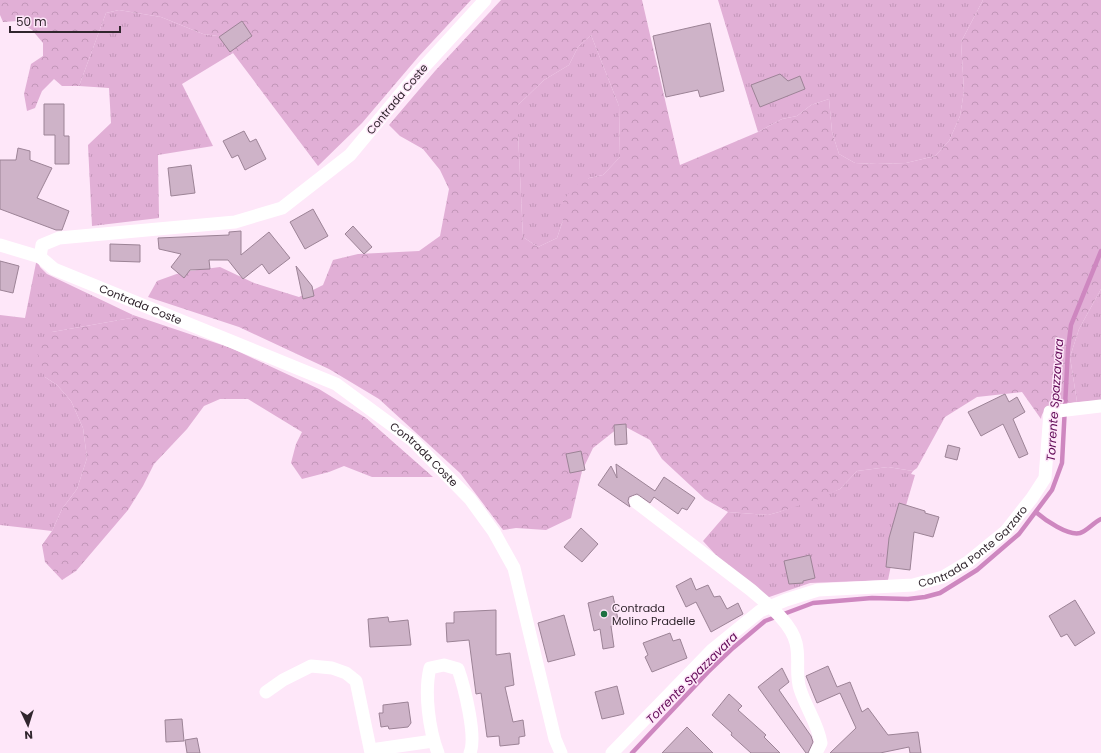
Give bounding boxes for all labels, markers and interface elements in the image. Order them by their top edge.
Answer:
scale bar [10,8,120,34]
text: 50 m [16,13,47,30]
street label: Contrada Coste [363,60,432,138]
street label: Contrada Coste [97,280,184,328]
water label: Torrente Spazzavara [1042,338,1067,462]
street label: Contrada Coste [387,418,462,490]
street label: Contrada Ponte Garzaro [916,502,1031,591]
place label: Contrada Molino Pradelle [612,600,696,629]
marker: Contrada Molino Pradelle [599,609,609,619]
water label: Torrente Spazzavara [642,628,741,727]
north arrow [8,705,48,745]
text: N [24,727,33,743]

